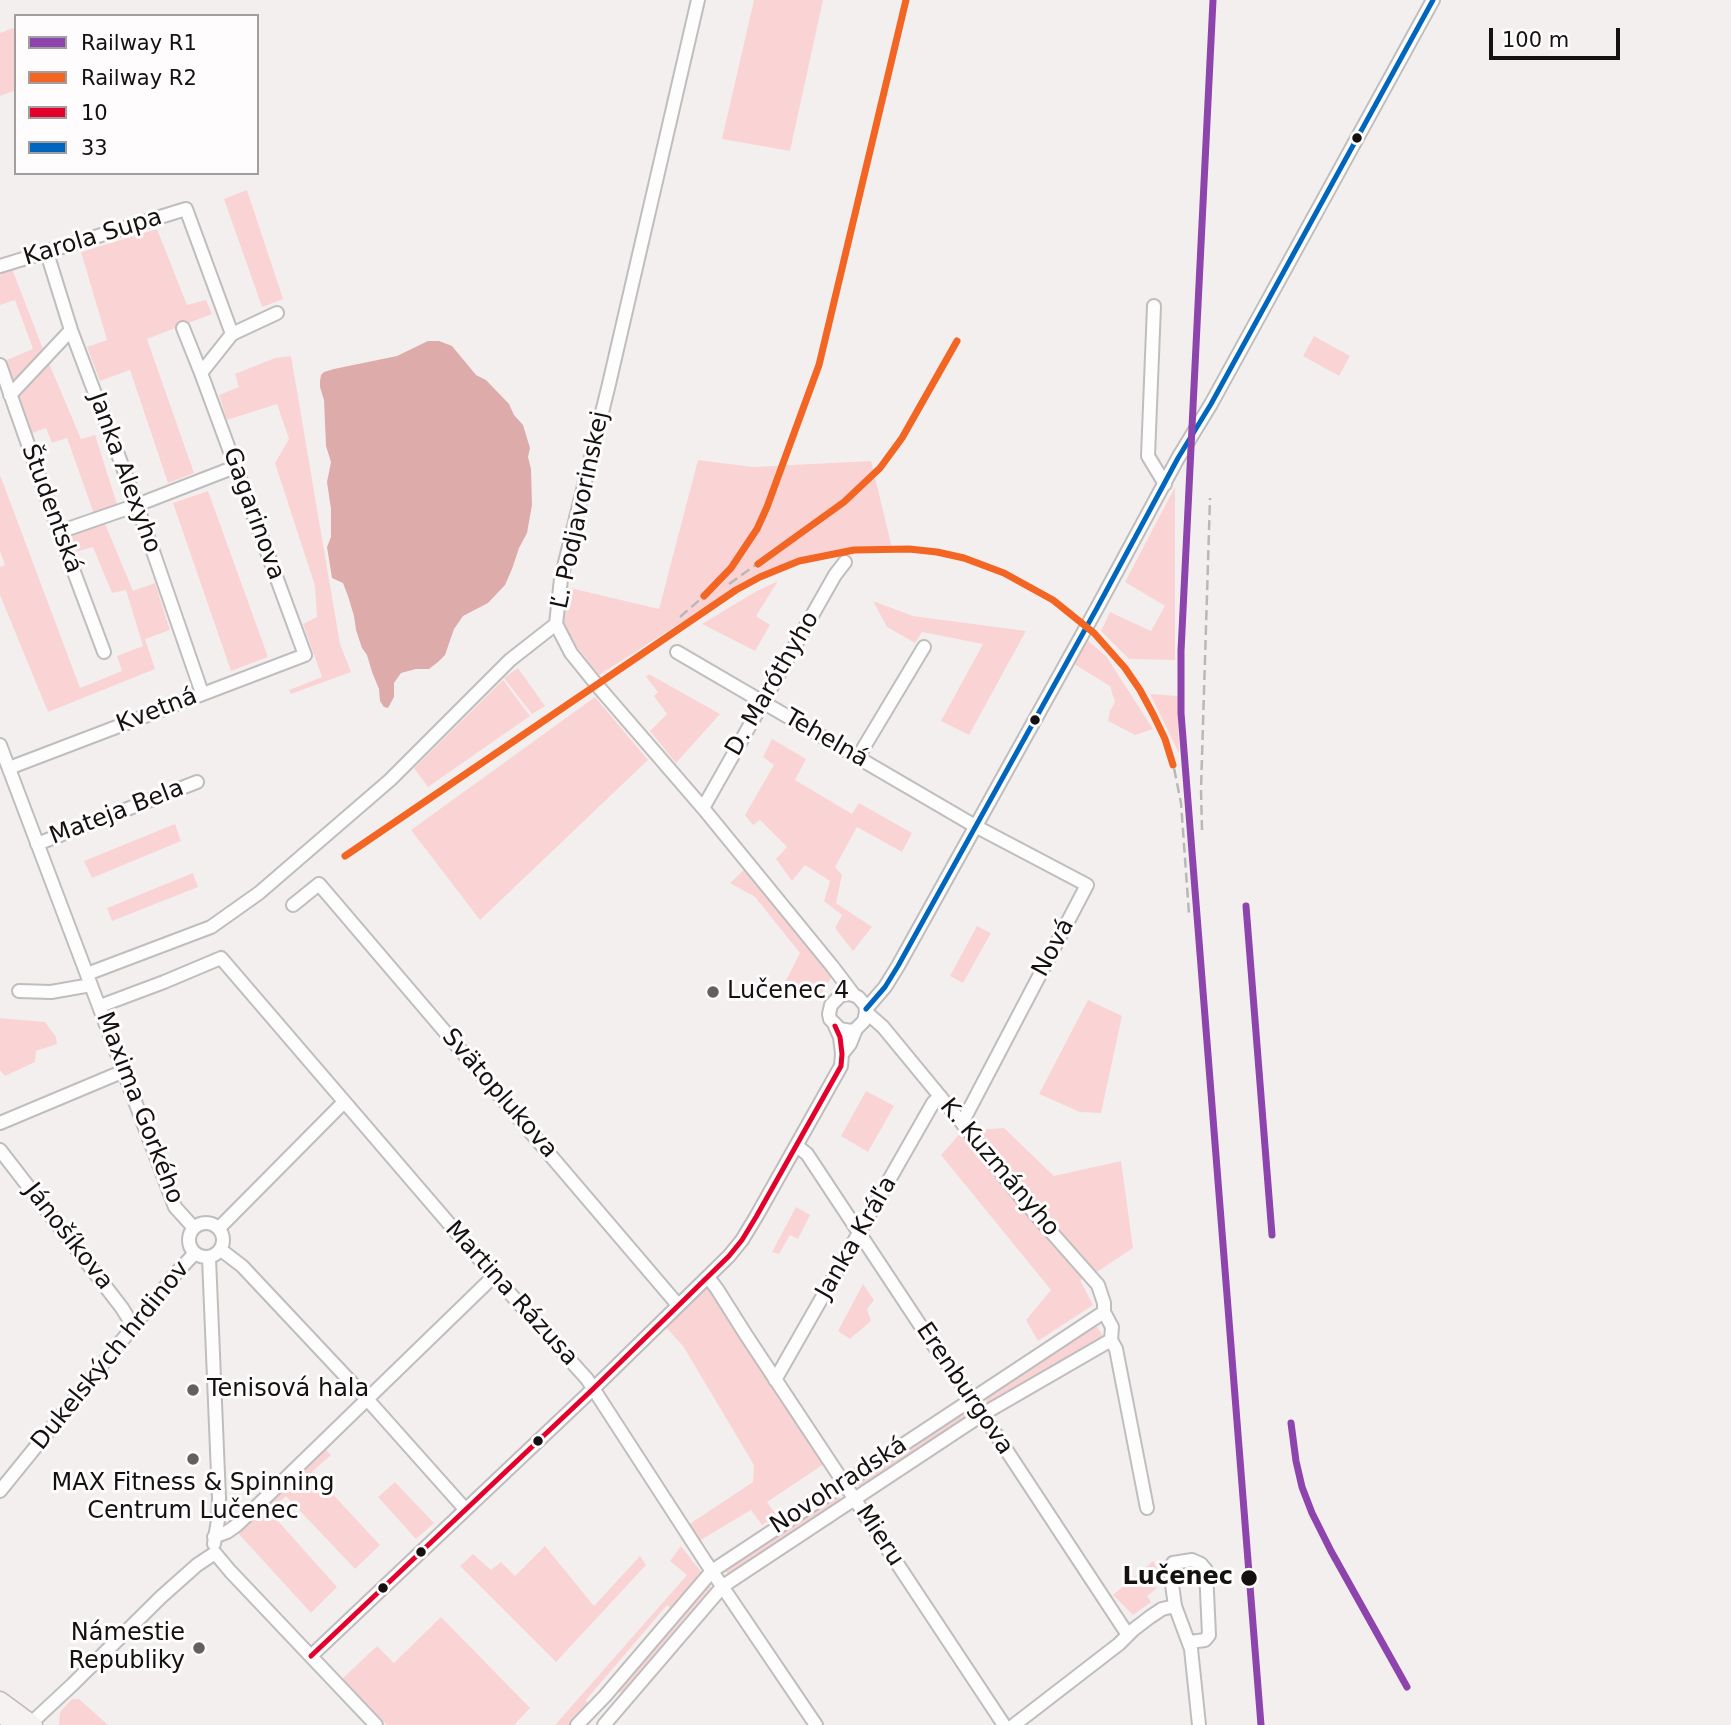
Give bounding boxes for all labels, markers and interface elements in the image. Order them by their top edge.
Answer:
legend [14,14,259,175]
scale bar [1493,14,1624,58]
text: 100 m [1502,28,1569,52]
text: Railway R1 [81,31,197,55]
text: Railway R2 [81,66,197,90]
text: 10 [81,101,108,125]
unlabelled marker [1350,131,1364,145]
text: 33 [81,136,108,160]
street label: Karola Supa [20,203,166,273]
street label: Janka Alexyho [82,389,166,557]
street label: Ľ. Podjavorinskej [546,409,616,611]
street label: Študentská [14,441,88,577]
street label: Gagarinova [216,444,290,584]
street label: D. Maróthyho [720,607,826,761]
street label: Kvetná [113,682,201,740]
street label: Tehelná [779,704,873,774]
unlabelled marker [1028,713,1042,727]
street label: Mateja Bela [46,774,188,852]
street label: Nová [1027,914,1081,982]
place label: Lučenec 4 [727,978,849,1006]
marker: Lučenec 4 [705,984,721,1000]
street label: Maxima Gorkého [89,1008,189,1208]
street label: Svätoplukova [435,1023,563,1165]
street label: K. Kuzmányho [933,1093,1065,1243]
street label: Janka Kráľa [810,1172,904,1304]
street label: Jánošíkova [17,1178,119,1296]
street label: Martina Rázusa [438,1216,584,1372]
street label: Dukelských hrdinov [26,1256,196,1456]
street label: Erenburgova [909,1317,1019,1461]
place label: Tenisová hala [207,1376,369,1404]
marker: Tenisová hala [185,1382,201,1398]
street label: Novohradská [765,1431,913,1541]
unlabelled marker [531,1434,545,1448]
marker: MAX Fitness & Spinning Centrum Lučenec [185,1451,201,1467]
place label: MAX Fitness & Spinning Centrum Lučenec [52,1470,334,1526]
street label: Mieru [849,1500,909,1572]
unlabelled marker [414,1545,428,1559]
place label: Lučenec [1123,1564,1233,1592]
marker: Lučenec [1239,1568,1259,1588]
unlabelled marker [376,1581,390,1595]
place label: Námestie Republiky [68,1620,185,1676]
marker: Námestie Republiky [191,1640,207,1656]

